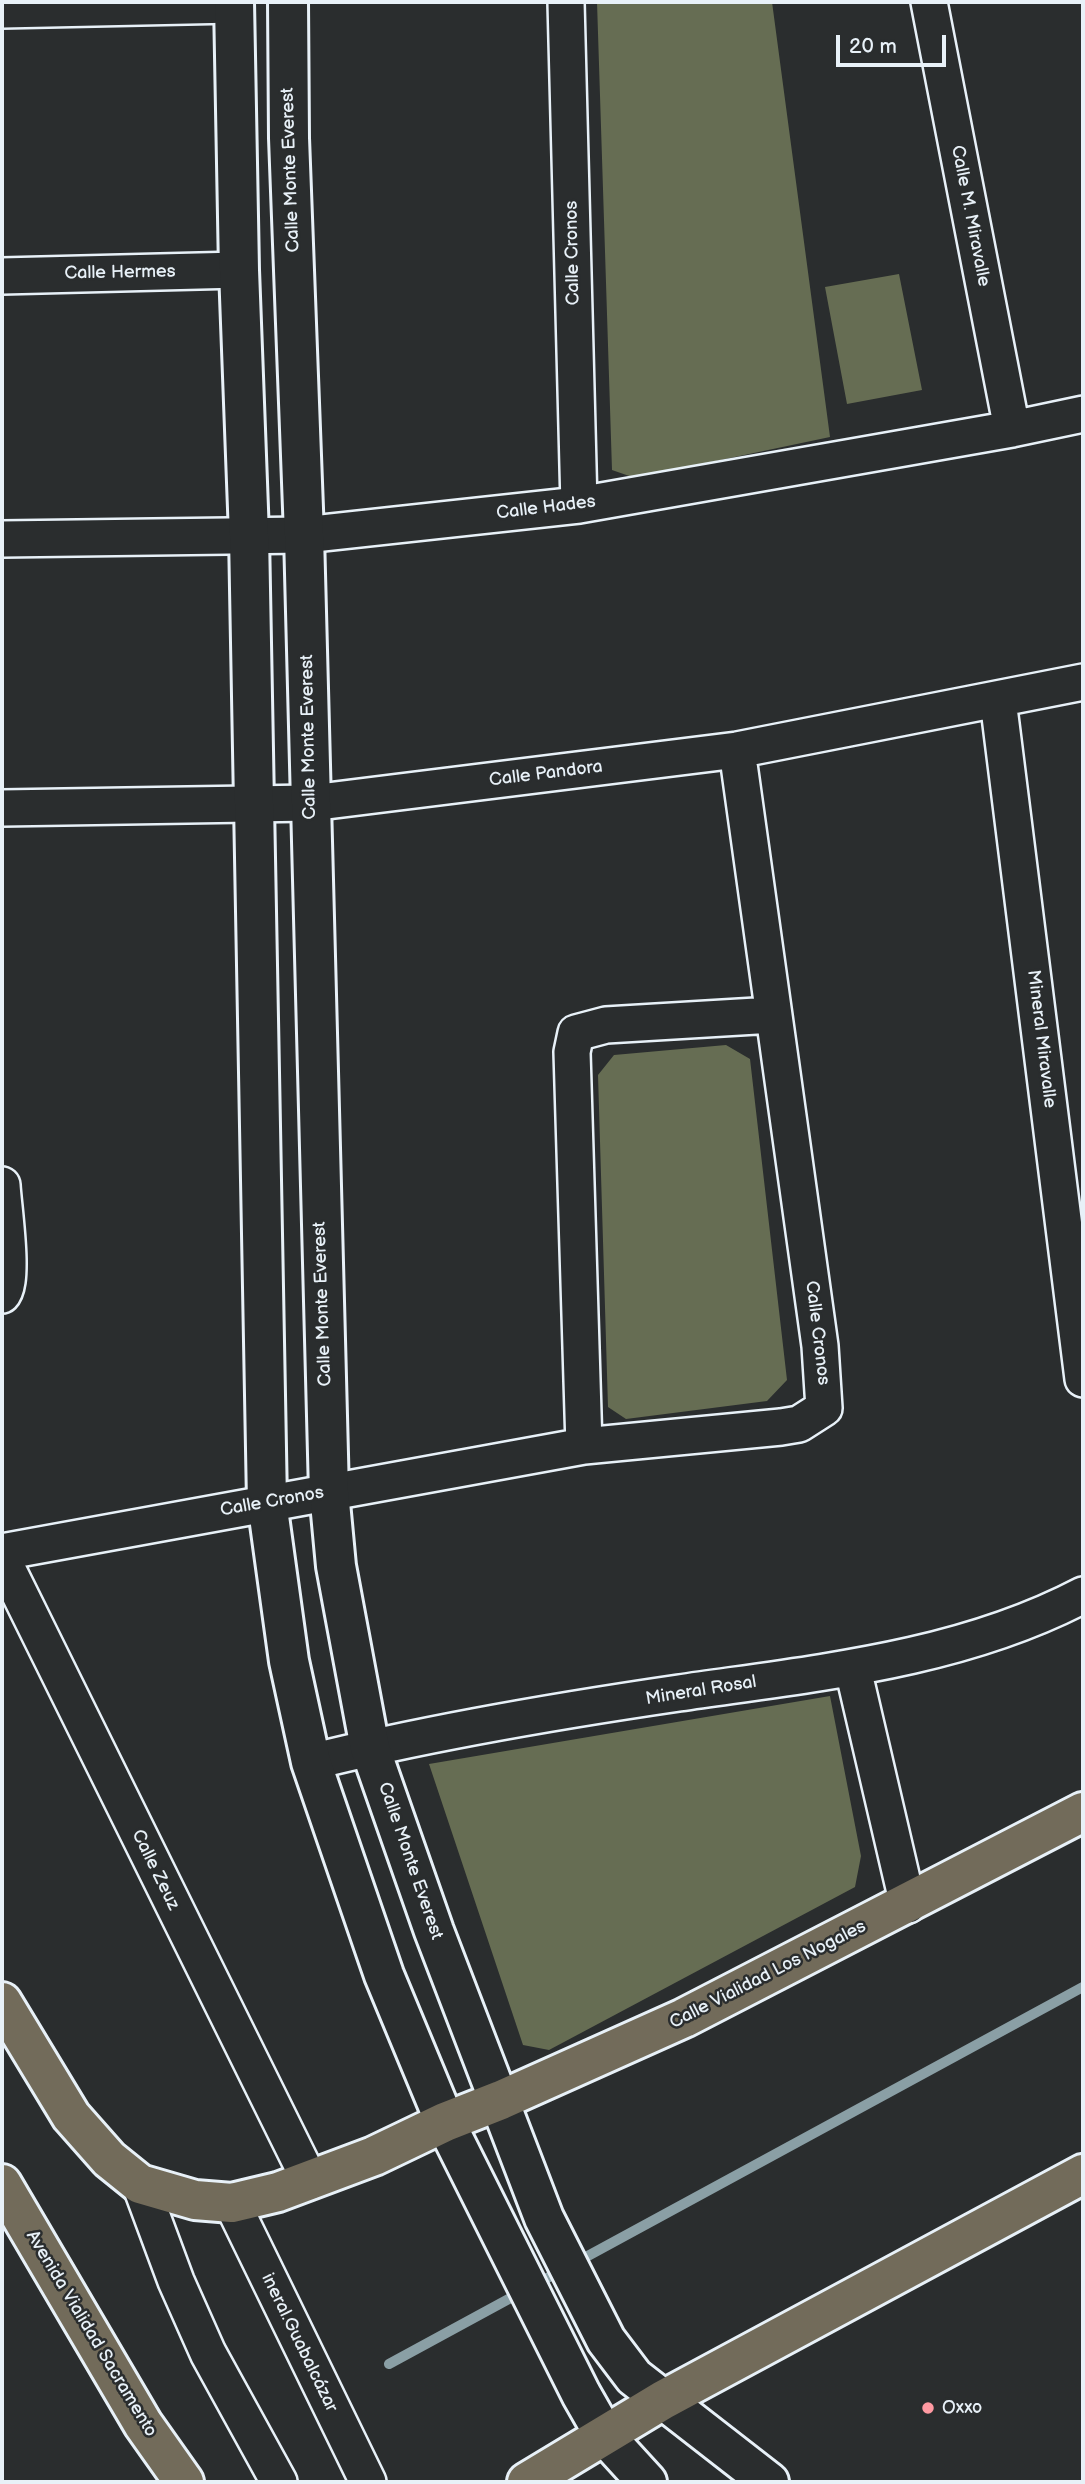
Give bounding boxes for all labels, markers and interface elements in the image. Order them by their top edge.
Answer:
scale bar [840,21,950,65]
text: 20 m [849,34,897,59]
street label: Calle Monte Everest [277,87,305,253]
street label: Calle M. Miravalle [946,143,994,289]
street label: Calle Cronos [561,200,585,306]
street label: Calle Hermes [64,261,176,285]
street label: Calle Hades [495,491,597,525]
street label: Calle Monte Everest [297,654,321,820]
street label: Calle Pandora [488,756,604,792]
street label: Mineral Miravalle [1022,969,1060,1109]
street label: Calle Monte Everest [309,1221,337,1387]
street label: Calle Cronos [800,1280,834,1386]
street label: Calle Cronos [218,1482,326,1522]
street label: Mineral Rosal [644,1672,758,1710]
street label: Calle Monte Everest [373,1779,447,1943]
street label: Calle Zeuz [126,1826,184,1914]
street label: Calle Vialidad Los Nogales [666,1916,870,2034]
street label: Avenida Vialidad Sacramento [21,2227,161,2441]
street label: ineral.Guabalcázar [256,2270,342,2416]
place label: Oxxo [942,2397,982,2419]
marker: Oxxo [920,2400,936,2416]

